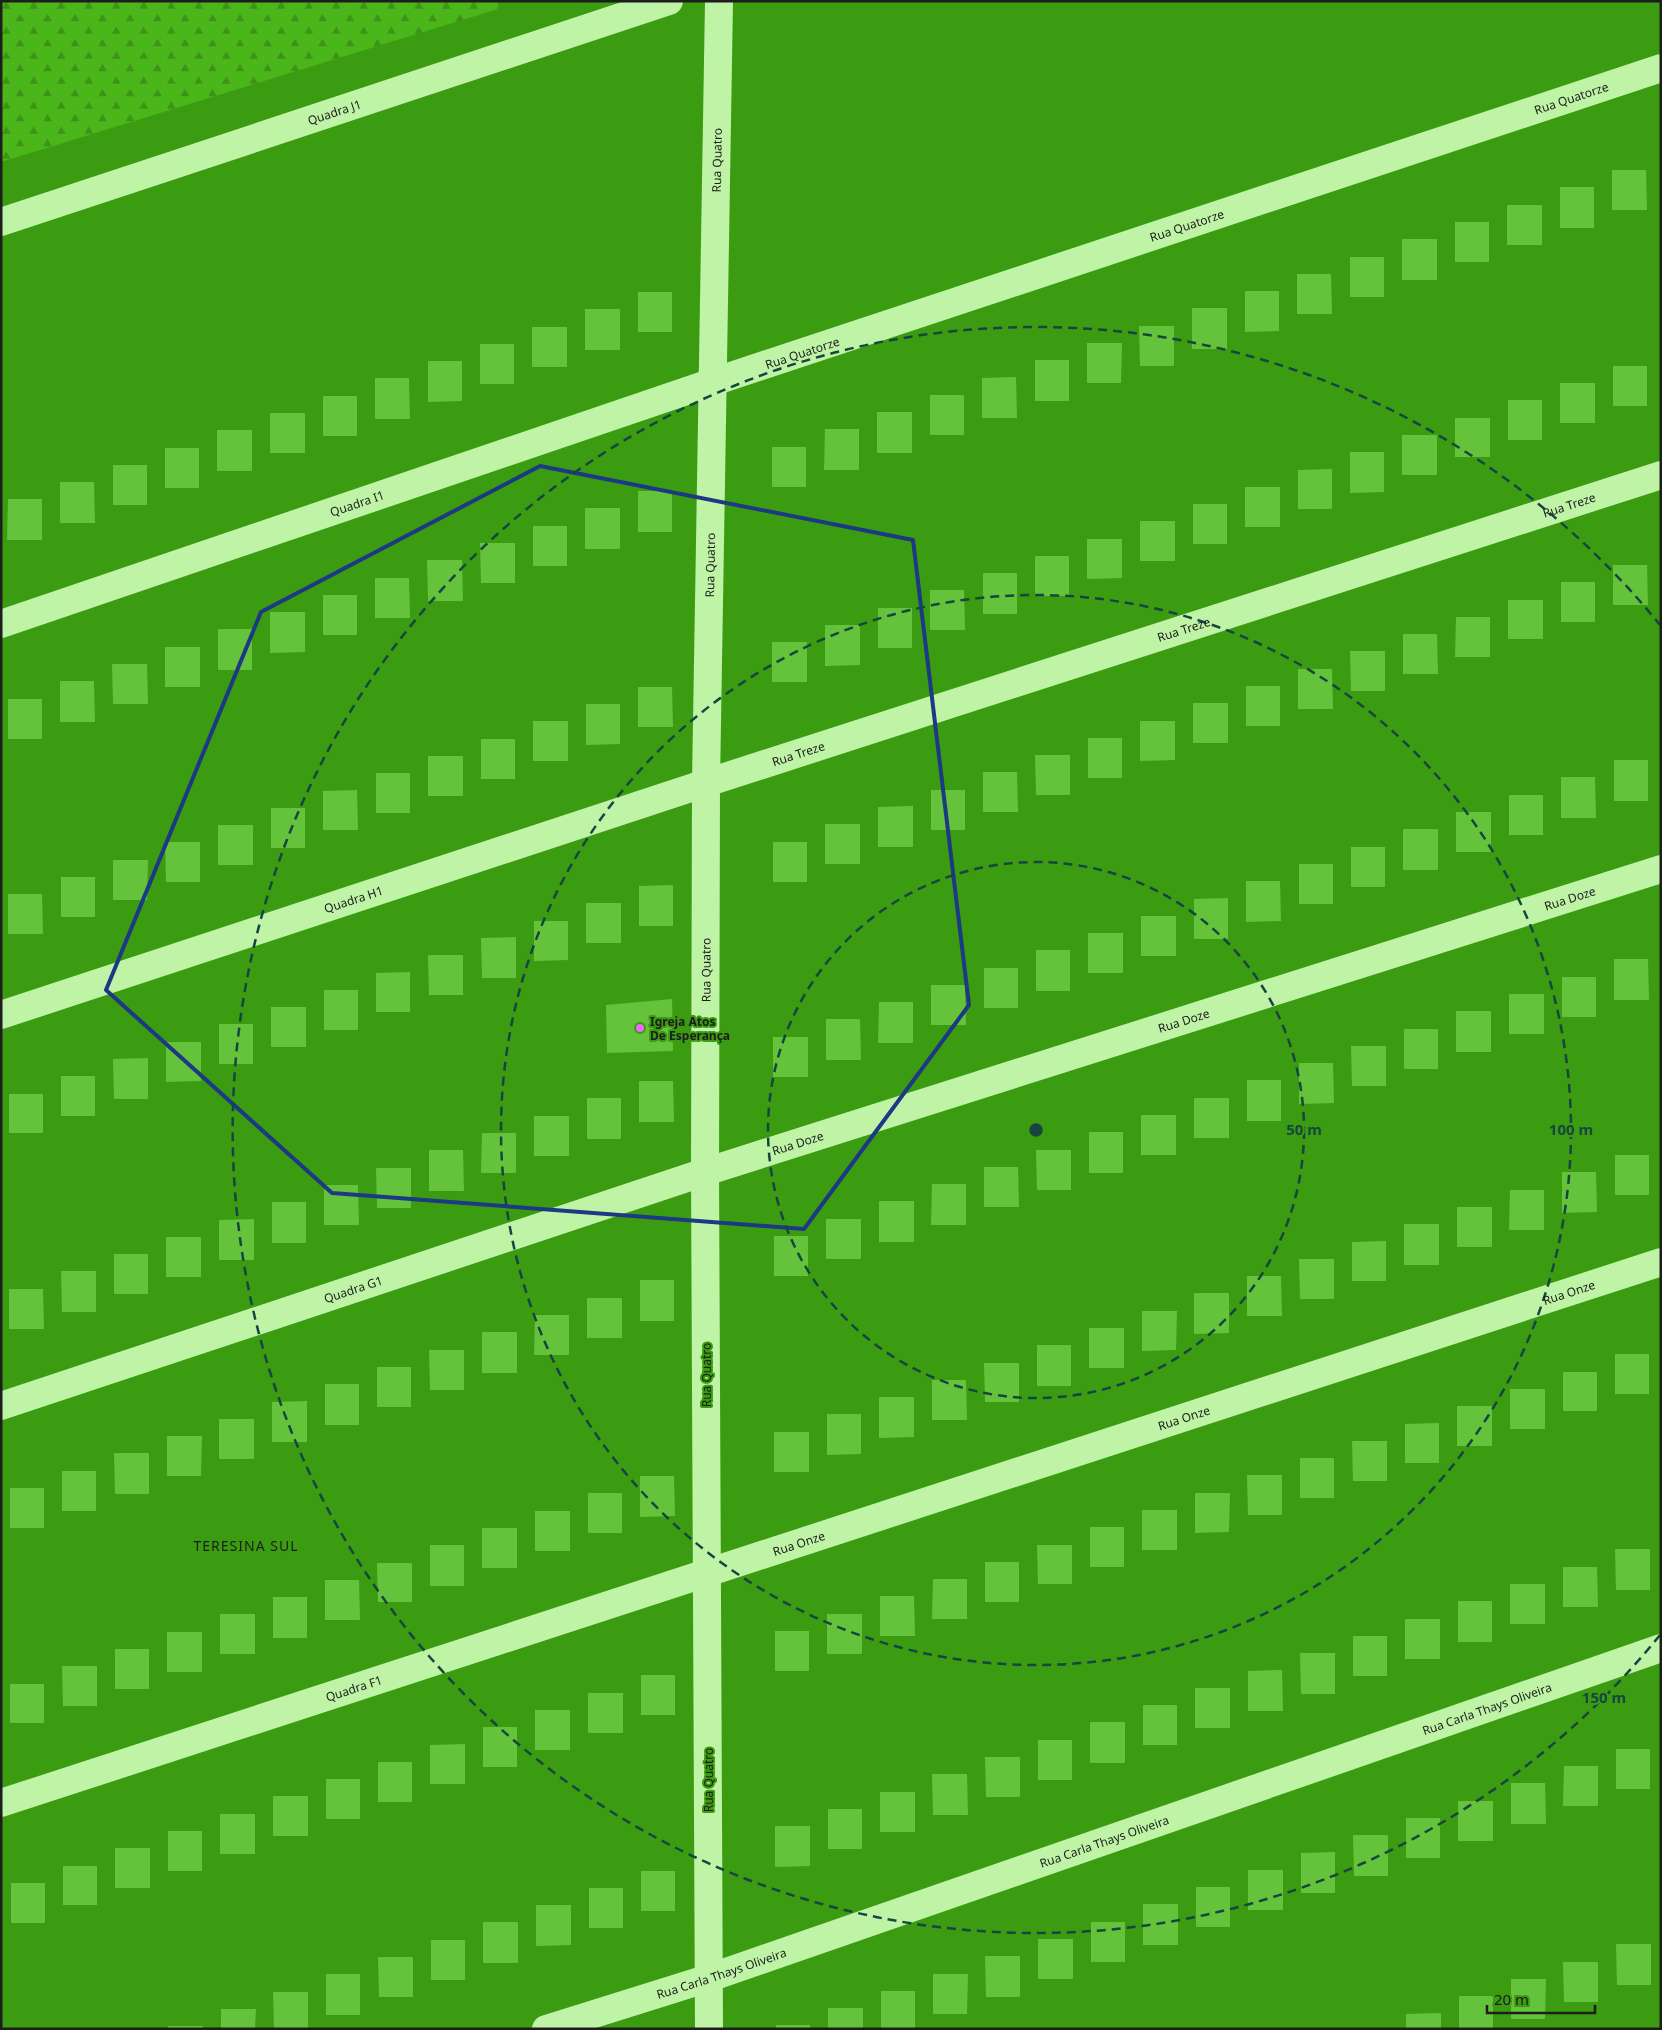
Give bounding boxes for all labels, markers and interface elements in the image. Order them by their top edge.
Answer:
street label: Rua Quatorze [1532,77,1611,118]
street label: Quadra J1 [305,95,363,129]
street label: Rua Quatro [707,128,725,193]
street label: Rua Quatorze [1147,205,1226,245]
street label: Rua Quatorze [763,332,842,373]
street label: Quadra I1 [328,486,386,520]
street label: Rua Treze [1540,488,1598,521]
street label: Rua Quatro [701,533,719,597]
street label: Rua Treze [1155,612,1212,645]
street label: Rua Treze [770,737,827,770]
street label: Quadra H1 [322,881,385,917]
street label: Rua Doze [1542,882,1598,914]
street label: Rua Quatro [697,938,714,1002]
street label: Rua Doze [1156,1004,1212,1036]
place label: Igreja Atos De Esperança [650,1013,730,1044]
marker: Igreja Atos De Esperança [634,1022,646,1034]
text: 50 m [1286,1119,1322,1139]
text: 100 m [1549,1119,1593,1139]
centre of rings [1027,1121,1045,1139]
street label: Rua Doze [770,1126,826,1159]
street label: Quadra G1 [321,1271,385,1307]
street label: Rua Onze [1541,1276,1597,1308]
street label: Rua Quatro [698,1343,715,1407]
street label: Rua Onze [1155,1401,1212,1434]
street label: Rua Onze [770,1527,827,1559]
district label: TERESINA SUL [194,1536,298,1555]
street label: Quadra F1 [323,1671,384,1705]
street label: Rua Carla Thays Oliveira [1420,1678,1554,1739]
text: 150 m [1582,1687,1626,1707]
street label: Rua Quatro [700,1748,717,1812]
street label: Rua Carla Thays Oliveira [1037,1811,1171,1871]
street label: Rua Carla Thays Oliveira [654,1943,788,2002]
scale bar [1487,1982,1594,2014]
text: 20 m [1494,1989,1529,2009]

